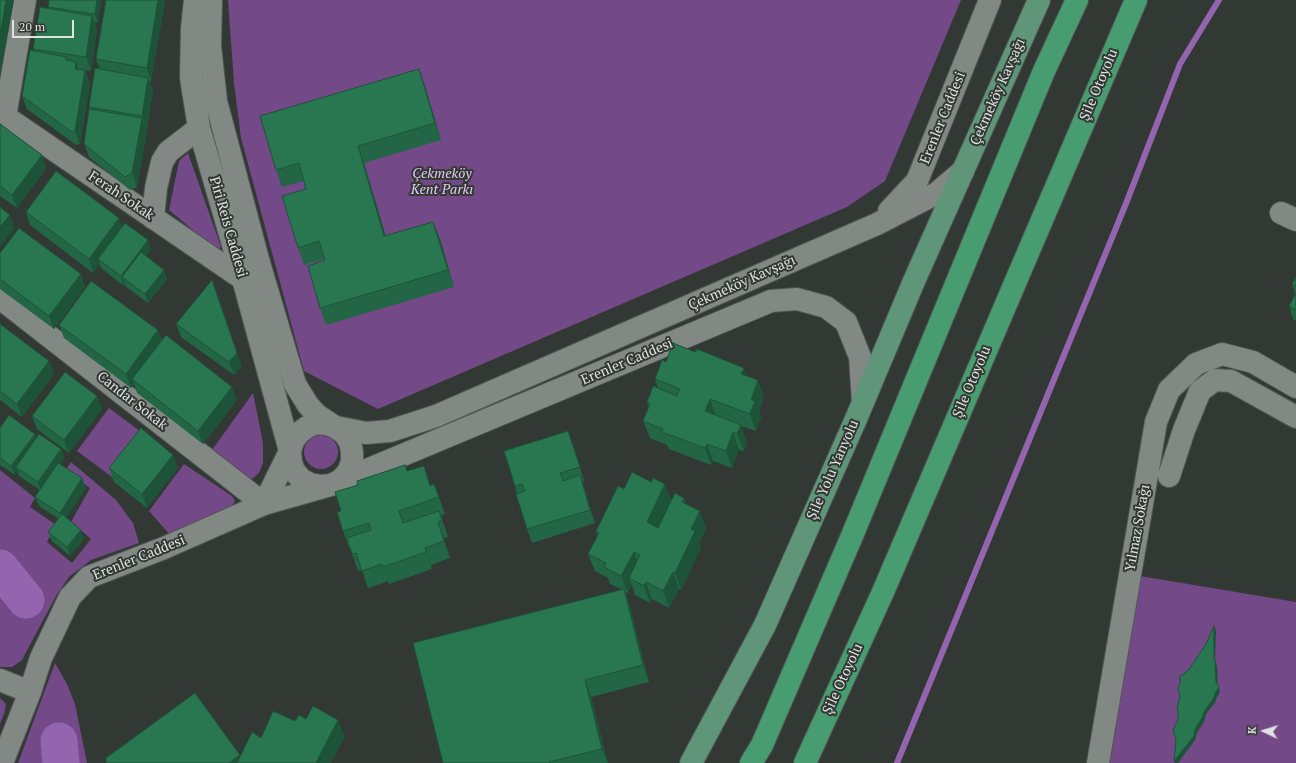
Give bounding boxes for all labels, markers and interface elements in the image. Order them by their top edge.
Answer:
scale bar [14,12,76,38]
text: 20 m [19,19,45,34]
street label: Çekmeköy Kavşağı [967,36,1029,148]
street label: Şile Otoyolu [1076,47,1122,123]
street label: Erenler Caddesi [917,69,969,167]
park label: Çekmeköy Kent Parkı [411,166,473,198]
street label: Ferah Sokak [85,168,157,224]
street label: Piri Reis Caddesi [206,175,250,279]
street label: Çekmeköy Kavşağı [686,252,798,314]
street label: Erenler Caddesi [579,335,675,389]
street label: Şile Otoyolu [949,344,995,420]
street label: Candar Sokak [93,368,171,434]
street label: Şile Yolu Yanyolu [803,417,863,523]
street label: Yılmaz Sokağı [1122,483,1154,573]
street label: Erenler Caddesi [90,532,188,584]
street label: Şile Otoyolu [819,641,867,717]
north arrow [1244,711,1284,751]
text: K [1245,726,1259,735]

